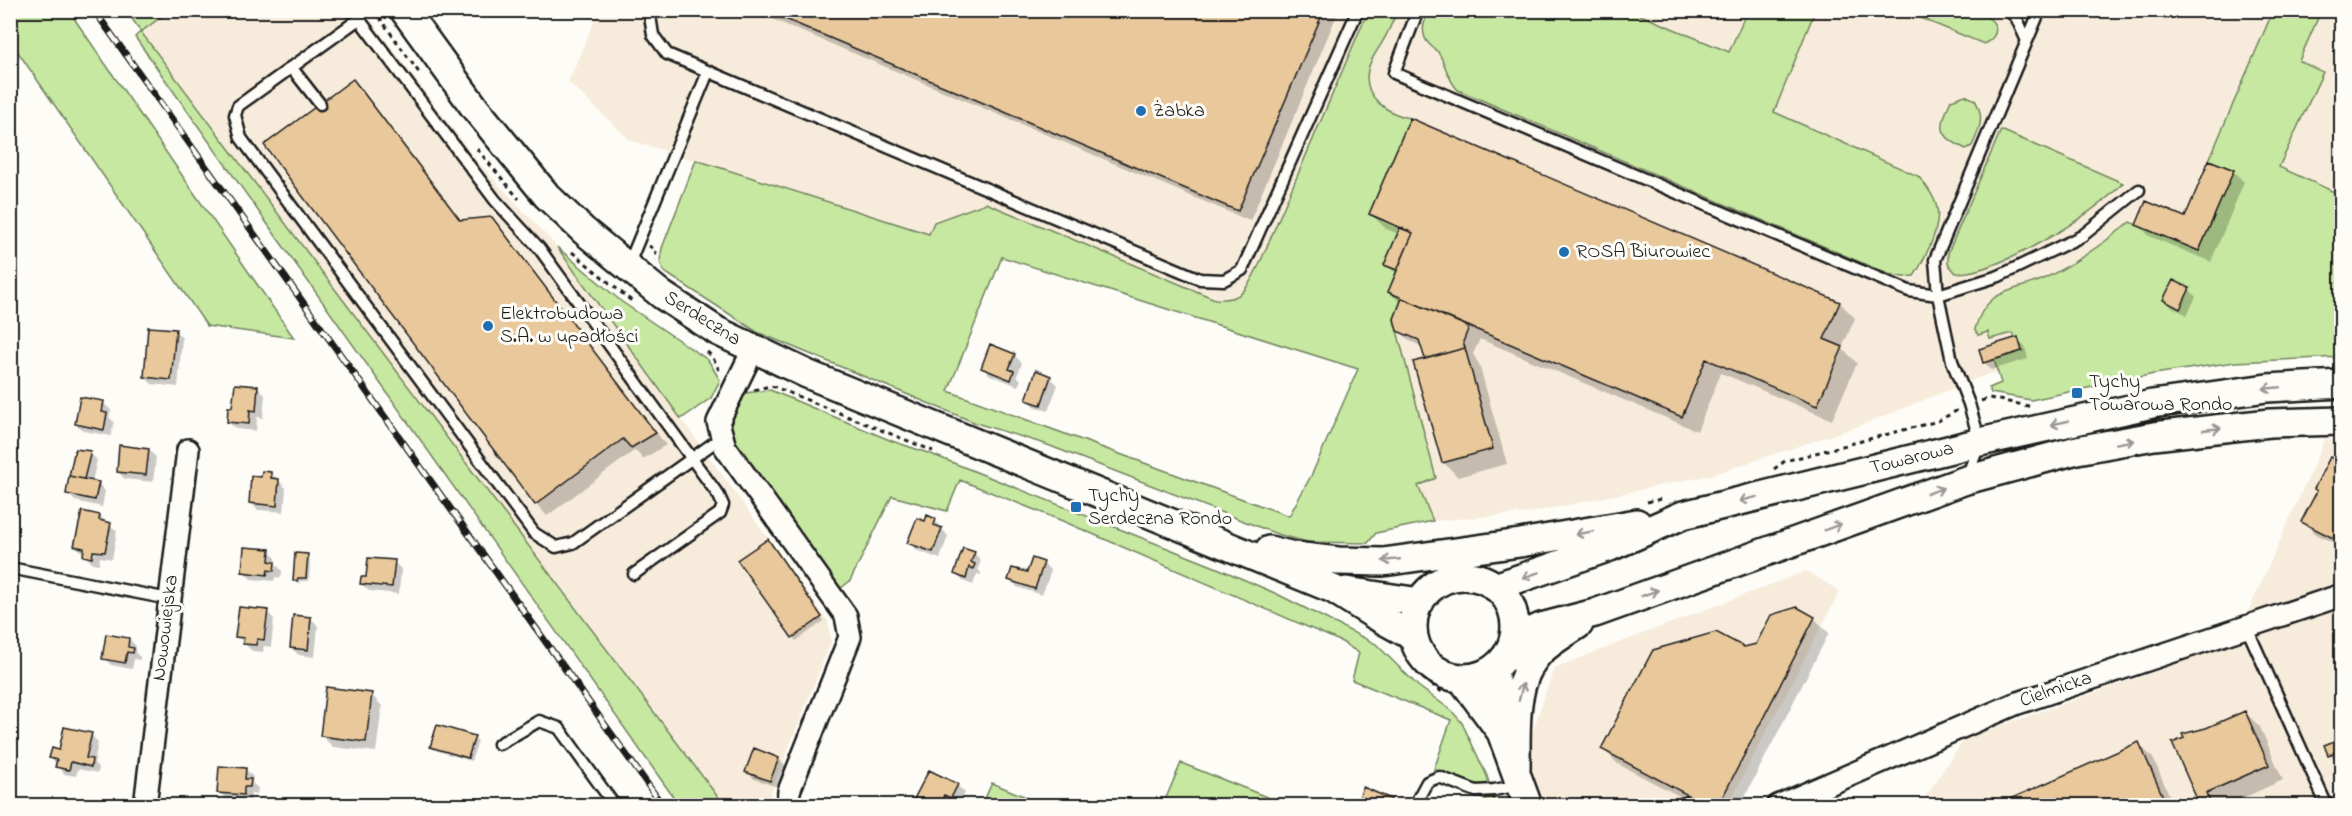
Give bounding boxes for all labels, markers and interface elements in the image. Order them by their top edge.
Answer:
place label: Żabka [1153,97,1205,126]
marker: Żabka [1134,104,1148,118]
place label: ROSA Biurowiec [1576,238,1710,267]
marker: ROSA Biurowiec [1557,245,1571,259]
street label: Serdeczna [658,284,746,354]
place label: Elektrobudowa S.A. w upadłości [500,300,638,352]
marker: Elektrobudowa S.A. w upadłości [481,319,495,333]
place label: Tychy Towarowa Rondo [2089,368,2232,420]
one-way arrow [2263,383,2283,394]
marker: Tychy Towarowa Rondo [2070,386,2084,400]
one-way arrow [2050,418,2069,430]
one-way arrow [2202,424,2222,435]
street label: Towarowa [1867,435,1957,483]
one-way arrow [2114,436,2134,447]
place label: Tychy Serdeczna Rondo [1088,482,1232,534]
one-way arrow [1926,484,1944,495]
one-way arrow [1739,493,1758,505]
marker: Tychy Serdeczna Rondo [1069,500,1083,514]
one-way arrow [1824,521,1842,532]
one-way arrow [1575,527,1594,538]
one-way arrow [1382,555,1401,566]
one-way arrow [1522,570,1541,581]
street label: Nowowiejska [145,573,187,683]
one-way arrow [1640,586,1659,597]
street label: Cielmicka [2016,664,2096,716]
one-way arrow [1515,683,1527,702]

